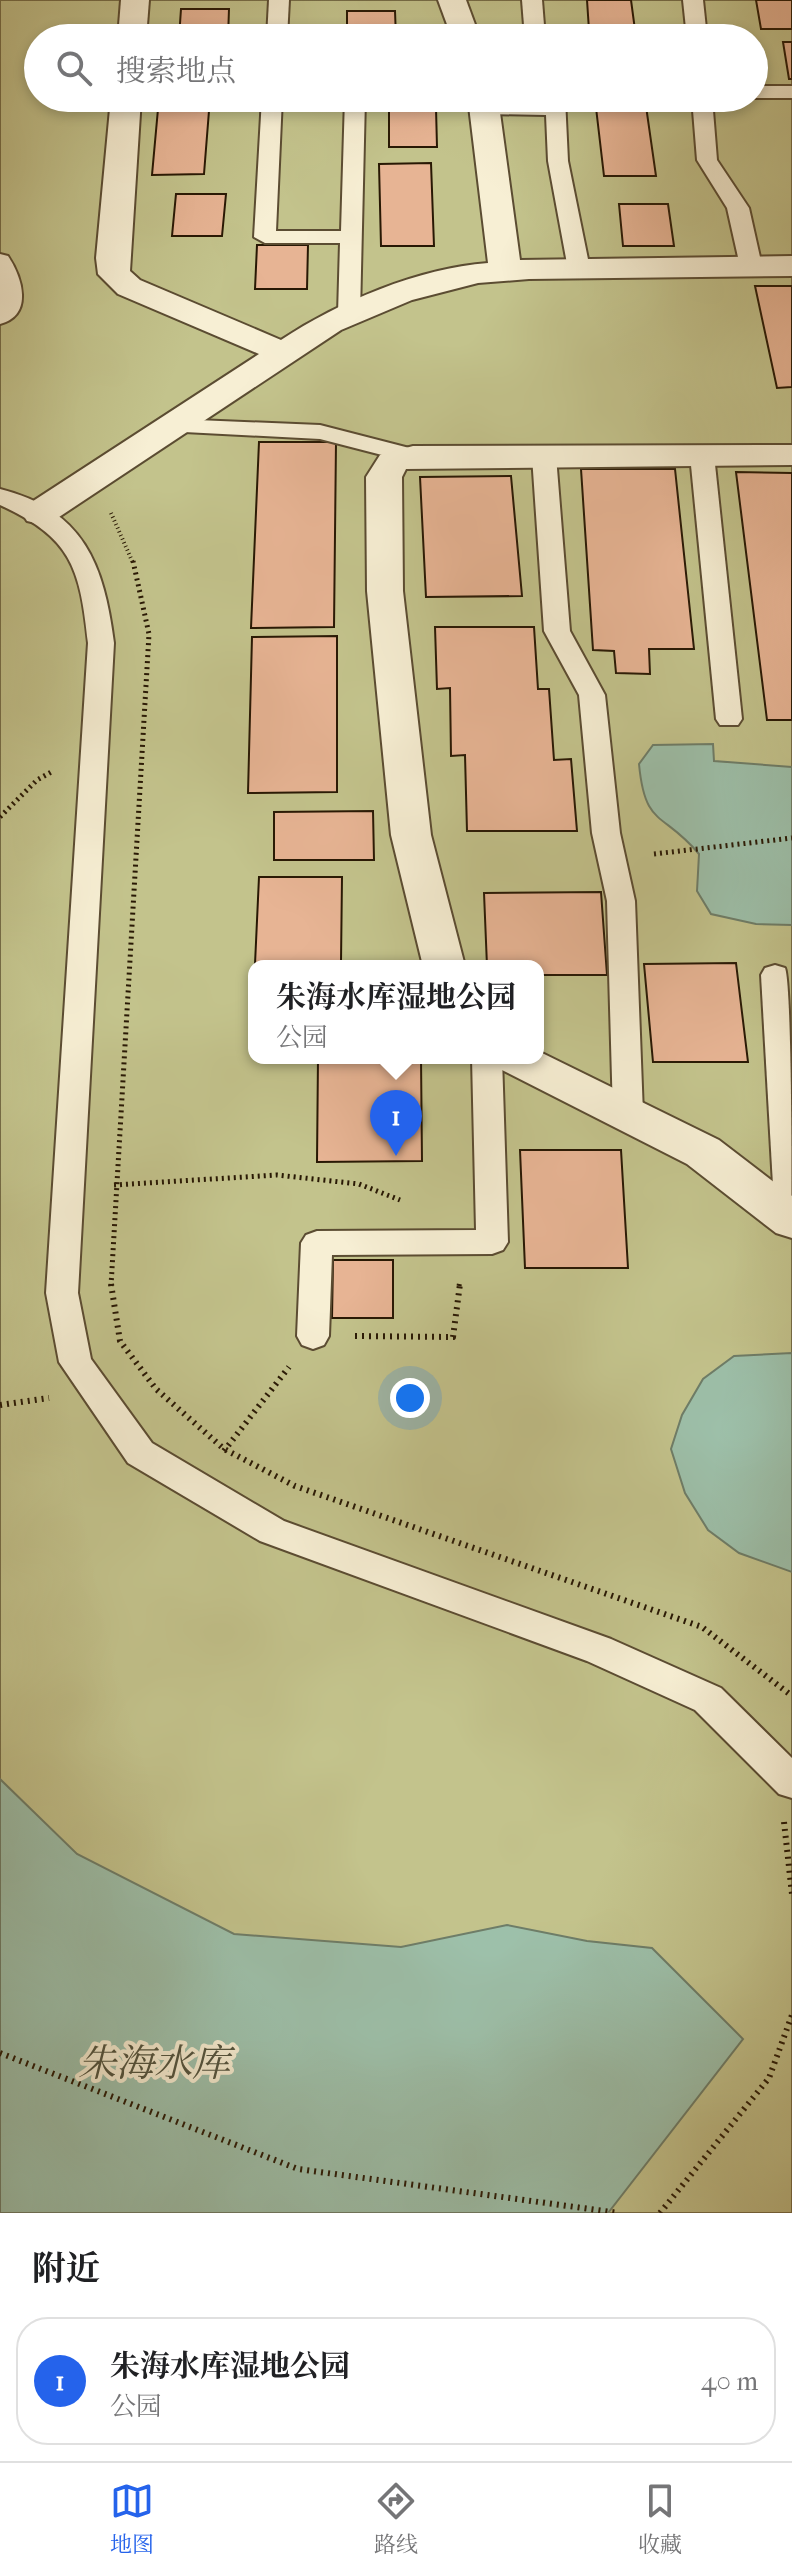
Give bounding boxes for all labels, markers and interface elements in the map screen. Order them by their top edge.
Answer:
search box [24,24,768,112]
icon: search [52,46,96,90]
text: 搜索地点 [116,54,236,89]
popup [248,960,544,1064]
text: 朱海水库湿地公园 [276,980,516,1015]
text: 公园 [276,1022,328,1053]
pin: 1 [370,1090,422,1156]
your location [390,1378,430,1418]
water label: 朱海水库 [78,2041,236,2086]
text: 附近 [32,2249,100,2289]
text: 朱海水库湿地公园 [110,2349,350,2384]
text: 1 [55,2366,65,2397]
text: 40 m [701,2366,758,2397]
text: 公园 [110,2391,162,2422]
tab: 地图 [110,2479,154,2558]
tab: 路线 [374,2479,418,2558]
tab: 收藏 [638,2479,682,2558]

